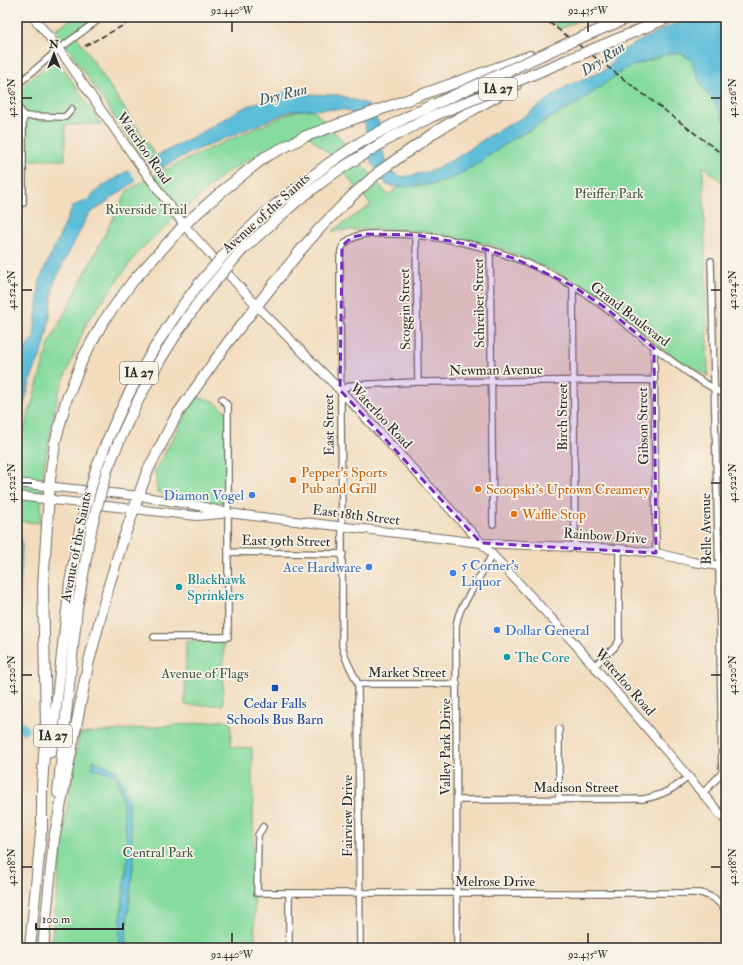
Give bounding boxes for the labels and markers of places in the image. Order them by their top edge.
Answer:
place label: Pepper's Sports Pub and Grill [301,464,387,497]
marker: Pepper's Sports Pub and Grill [288,475,298,485]
place label: Scoopski's Uptown Creamery [486,481,650,499]
marker: Scoopski's Uptown Creamery [473,484,483,494]
place label: Diamon Vogel [164,487,244,504]
marker: Diamon Vogel [247,490,257,500]
place label: Waffle Stop [521,506,586,524]
marker: Waffle Stop [509,509,519,519]
place label: 5 Corner's Liquor [461,557,519,590]
place label: Ace Hardware [282,559,361,576]
marker: Ace Hardware [364,562,374,572]
marker: 5 Corner's Liquor [448,568,458,578]
place label: Blackhawk Sprinklers [187,571,246,605]
marker: Blackhawk Sprinklers [174,582,184,592]
place label: Dollar General [505,622,590,639]
marker: Dollar General [492,625,502,635]
place label: The Core [515,649,570,666]
marker: The Core [502,652,512,662]
marker: Cedar Falls Schools Bus Barn [270,683,280,693]
place label: Cedar Falls Schools Bus Barn [226,695,324,728]

